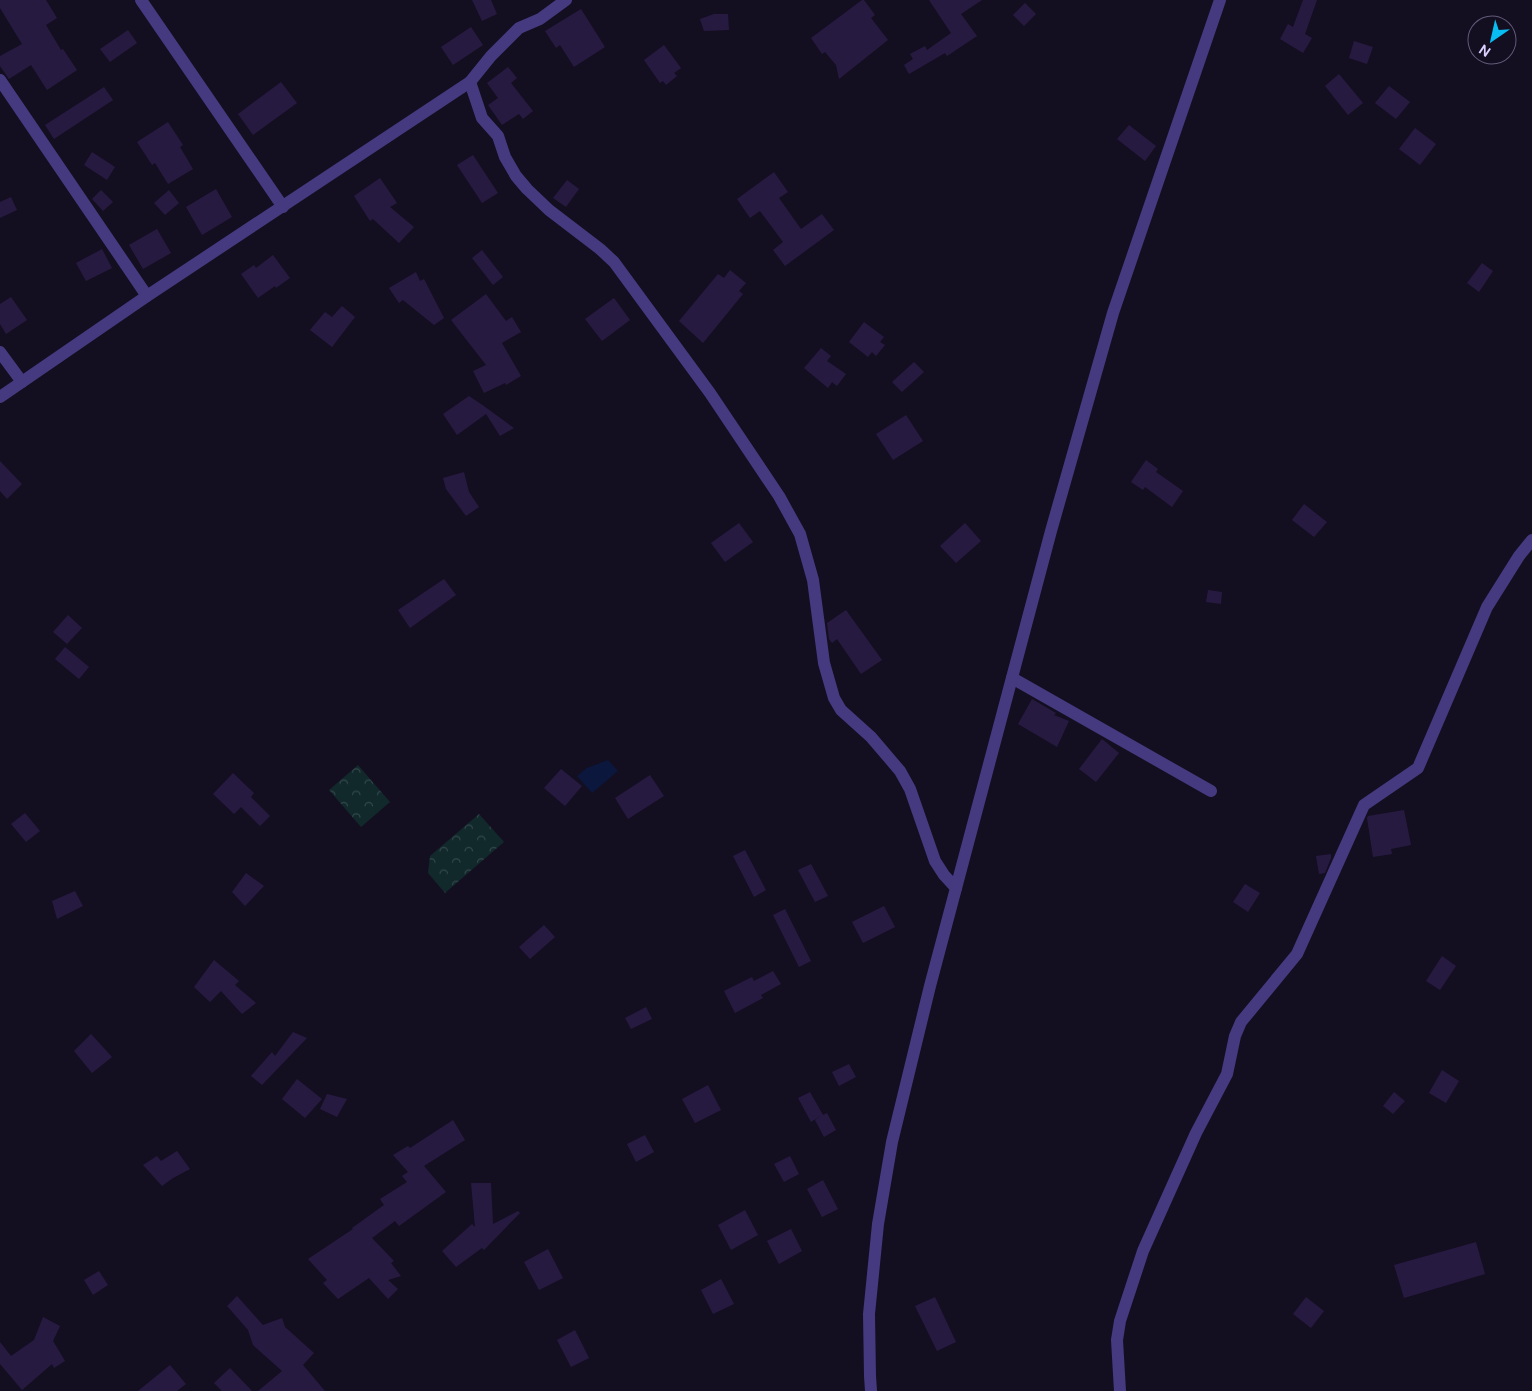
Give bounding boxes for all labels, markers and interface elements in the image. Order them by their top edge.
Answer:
north arrow [1467,15,1517,65]
text: N [1475,40,1494,61]

